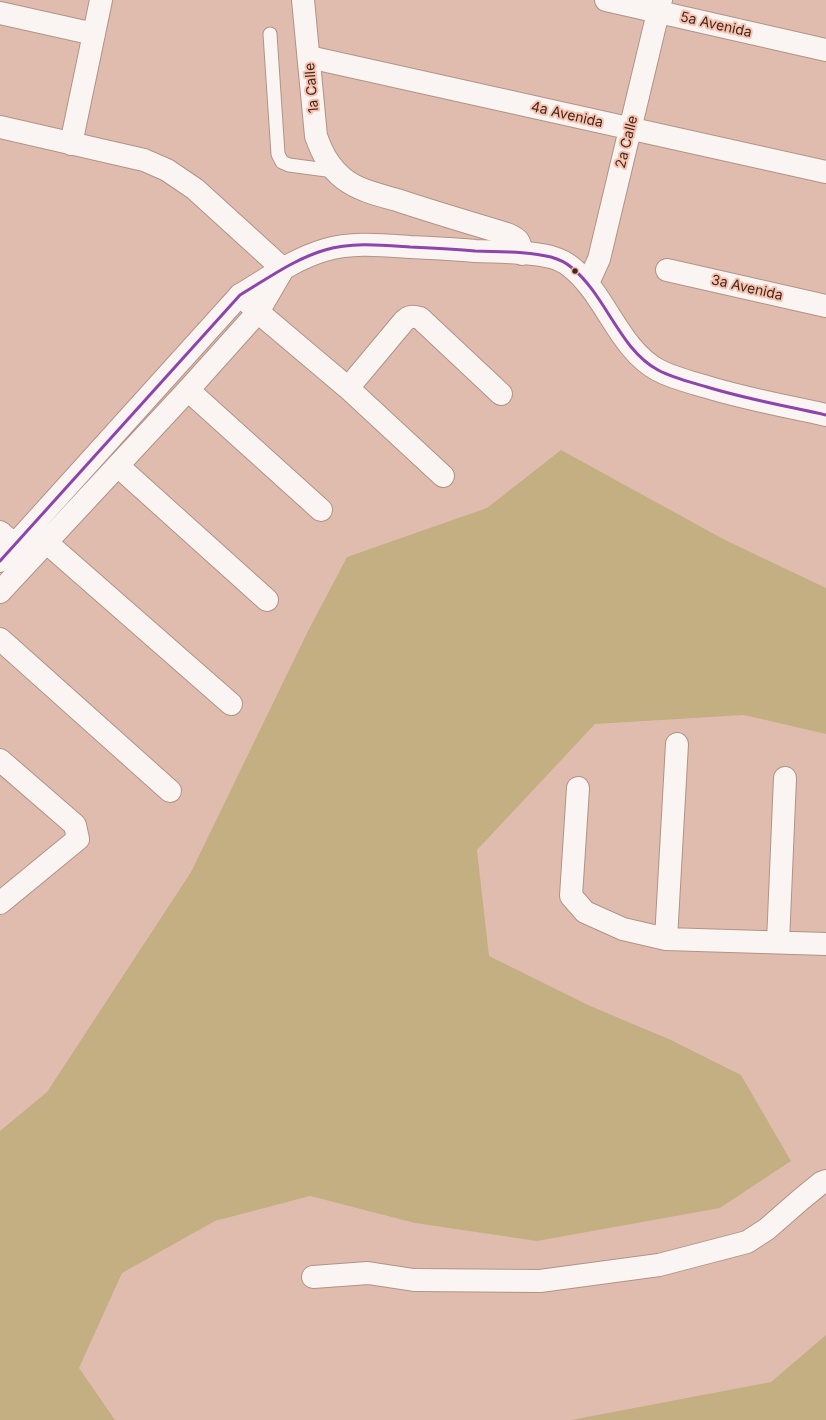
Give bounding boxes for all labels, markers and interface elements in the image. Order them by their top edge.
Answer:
street label: 5a Avenida [679,9,753,41]
street label: 1a Calle [301,62,323,114]
street label: 4a Avenida [529,99,605,131]
street label: 2a Calle [612,114,642,170]
unlabelled marker [570,266,580,276]
street label: 3a Avenida [710,272,784,304]

